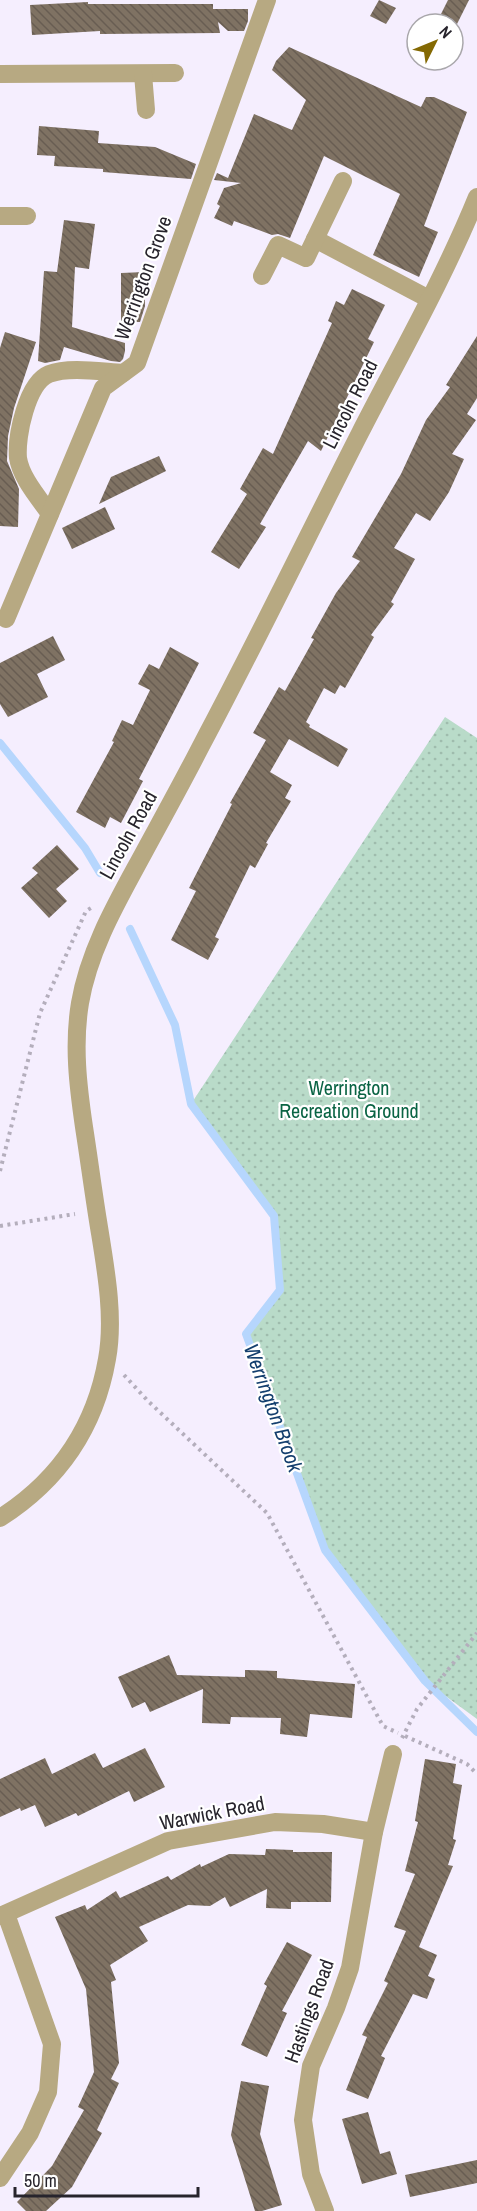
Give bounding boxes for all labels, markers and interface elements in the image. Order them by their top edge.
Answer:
north arrow [405,12,465,72]
text: N [435,21,457,43]
street label: Werrington Grove [108,212,177,344]
street label: Lincoln Road [316,355,384,453]
street label: Lincoln Road [92,786,163,884]
park label: Werrington Recreation Ground [279,1074,419,1124]
water label: Werrington Brook [237,1340,311,1477]
street label: Warwick Road [157,1789,267,1836]
street label: Hastings Road [277,1955,340,2066]
scale bar [15,2160,198,2198]
text: 50 m [24,2168,57,2193]

